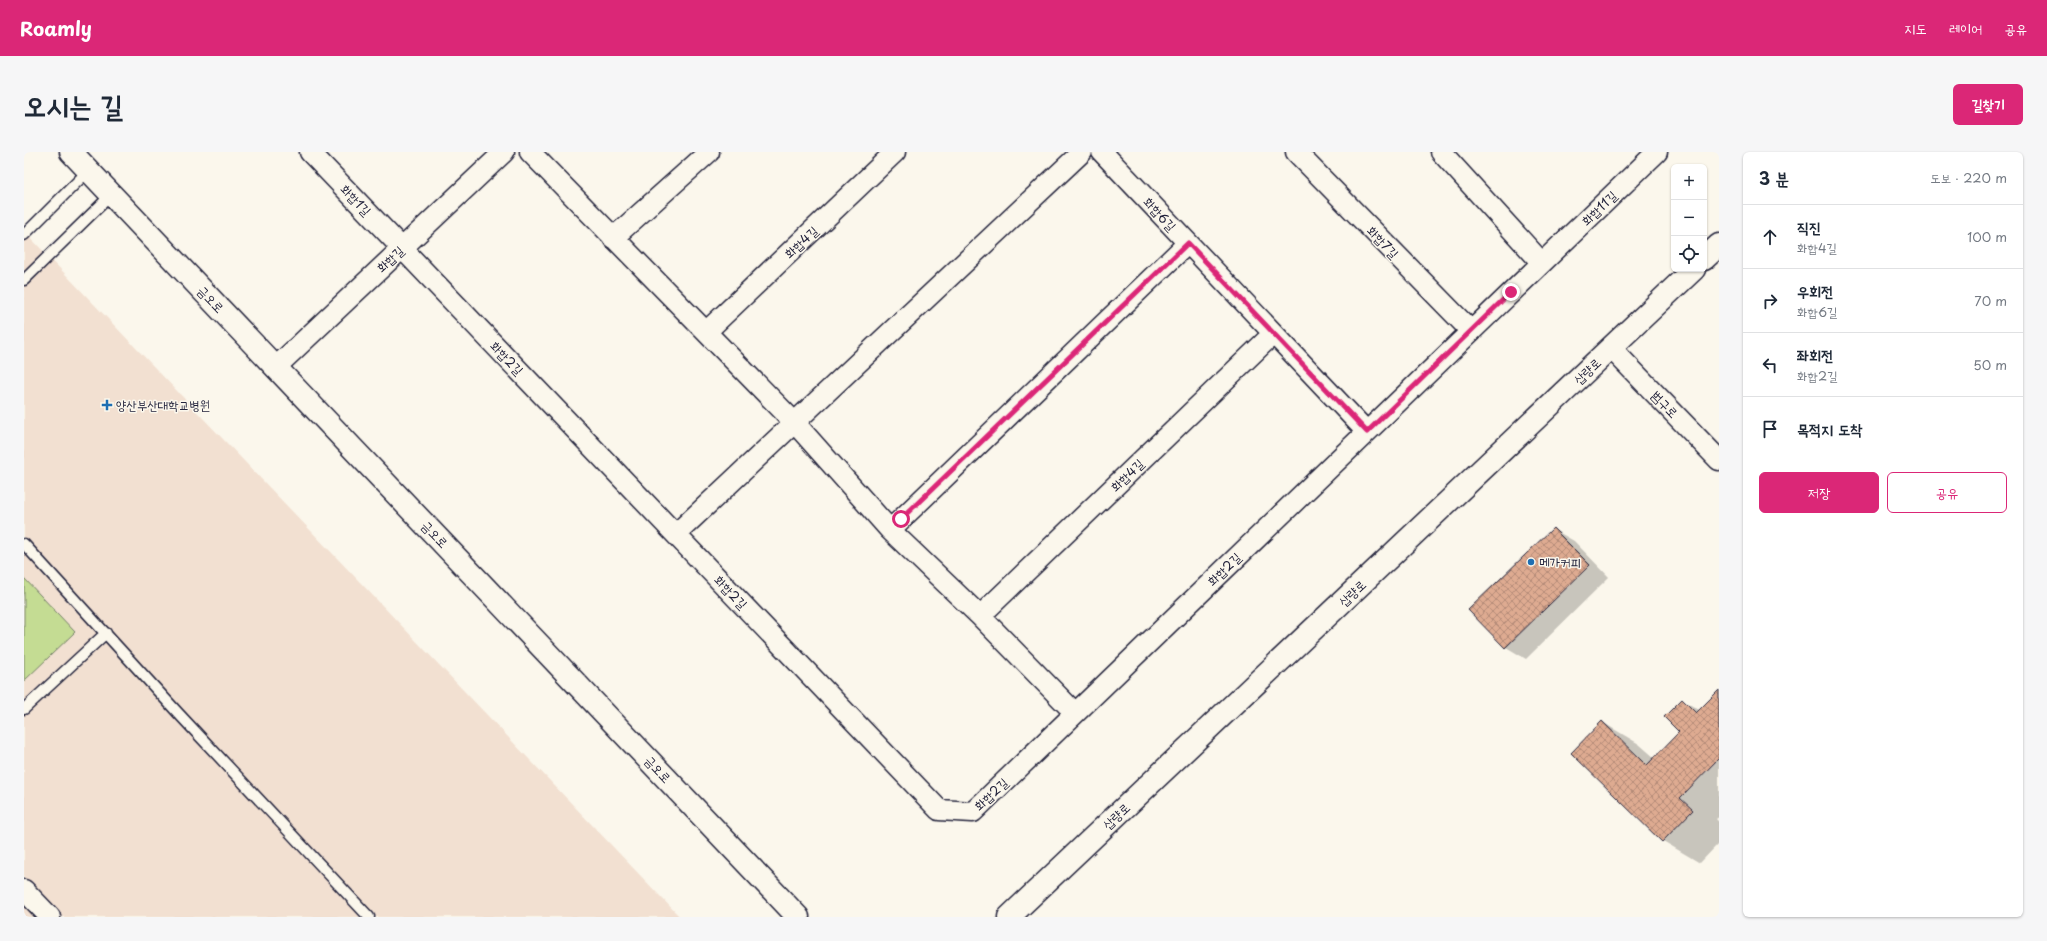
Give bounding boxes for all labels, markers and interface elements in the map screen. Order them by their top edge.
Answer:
text: Roamly [20,14,92,42]
text: 지도 [1904,18,1927,39]
text: 레이어 [1949,18,1982,39]
text: 공유 [2004,18,2027,39]
text: 오시는 길 [24,83,123,126]
button: 길찾기 [1953,84,2023,125]
map controls [1671,164,1707,272]
button: + [1671,164,1707,200]
text: 3 분 [1759,165,1789,191]
text: 도보 · 220 m [1930,168,2007,187]
street label: 화합1길 [337,180,376,220]
street label: 화합11길 [1577,186,1621,229]
street label: 화합6길 [1140,192,1181,235]
button: − [1671,200,1707,236]
text: 직진 [1797,215,1821,238]
street label: 화합4길 [780,221,822,262]
street label: 화합7길 [1363,221,1404,262]
icon: ahead [1759,226,1781,248]
text: 100 m [1967,227,2007,246]
button: locate [1671,236,1707,272]
text: 화합4길 [1797,238,1837,257]
street label: 화합길 [372,241,408,276]
text: 우회전 [1797,279,1833,302]
street label: 금오로 [194,281,229,317]
route end [1502,283,1520,301]
icon: right [1759,290,1781,312]
text: 70 m [1974,291,2007,310]
text: 화합6길 [1797,302,1838,321]
street label: 화합2길 [486,336,528,379]
text: 좌회전 [1797,343,1833,366]
street label: 삽량로 [1569,353,1605,388]
icon: left [1759,354,1781,376]
text: 50 m [1973,355,2007,374]
text: 화합2길 [1797,366,1838,385]
street label: 범구로 [1648,386,1683,422]
place label: 양산부산대학교병원 [116,395,210,414]
marker: 양산부산대학교병원 [101,399,113,411]
text: 목적지 도착 [1797,417,1862,440]
icon: arrive [1759,418,1781,440]
street label: 화합4길 [1106,454,1148,495]
button: 저장 [1759,472,1879,513]
button: 공유 [1887,472,2007,513]
route start [892,510,910,528]
street label: 금오로 [418,516,453,552]
street label: 화합2길 [1202,548,1245,590]
place label: 메가커피 [1539,552,1581,571]
marker: 메가커피 [1526,557,1536,567]
street label: 화합2길 [710,570,752,613]
street label: 삽량로 [1334,575,1370,610]
street label: 금오로 [641,751,676,787]
street label: 화합2길 [969,773,1012,814]
street label: 삽량로 [1098,798,1134,833]

